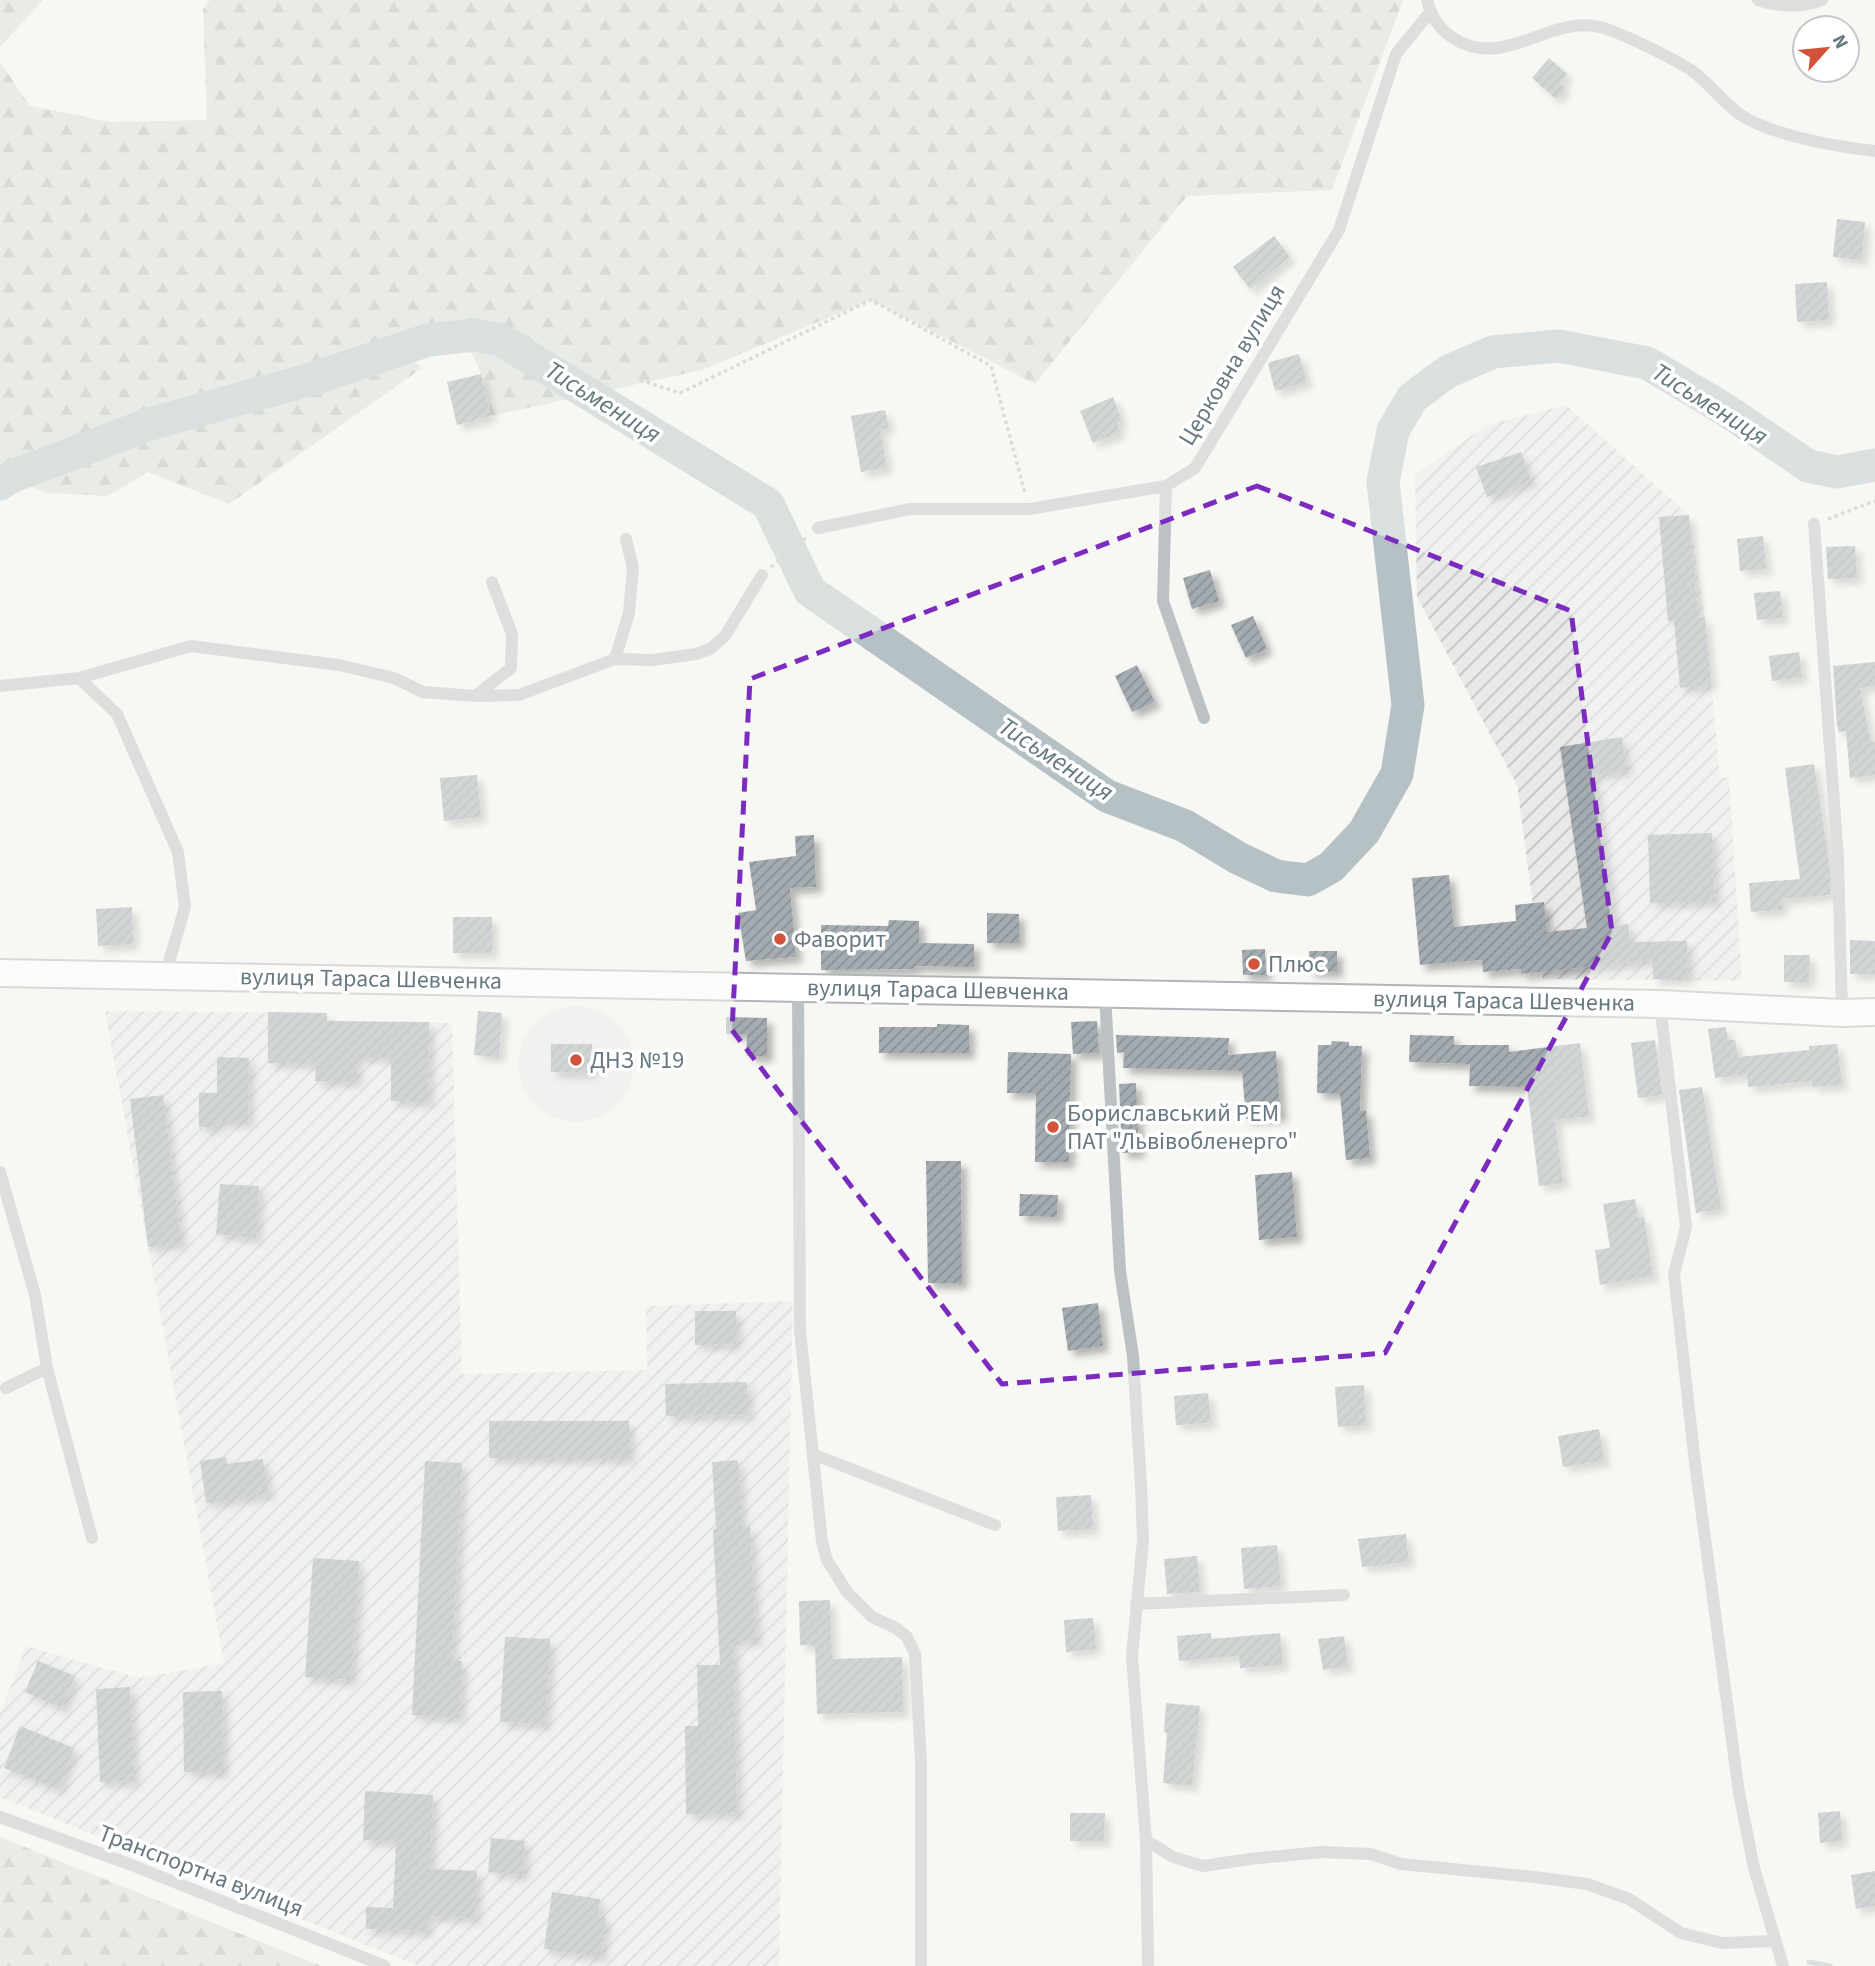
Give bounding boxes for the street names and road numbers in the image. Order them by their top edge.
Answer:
street label: Церковна вулиця [1170,278,1294,452]
street label: вулиця Тараса Шевченка [240,959,502,999]
street label: вулиця Тараса Шевченка [807,970,1069,1010]
street label: вулиця Тараса Шевченка [1373,981,1635,1021]
street label: Транспортна вулиця [93,1816,309,1926]

